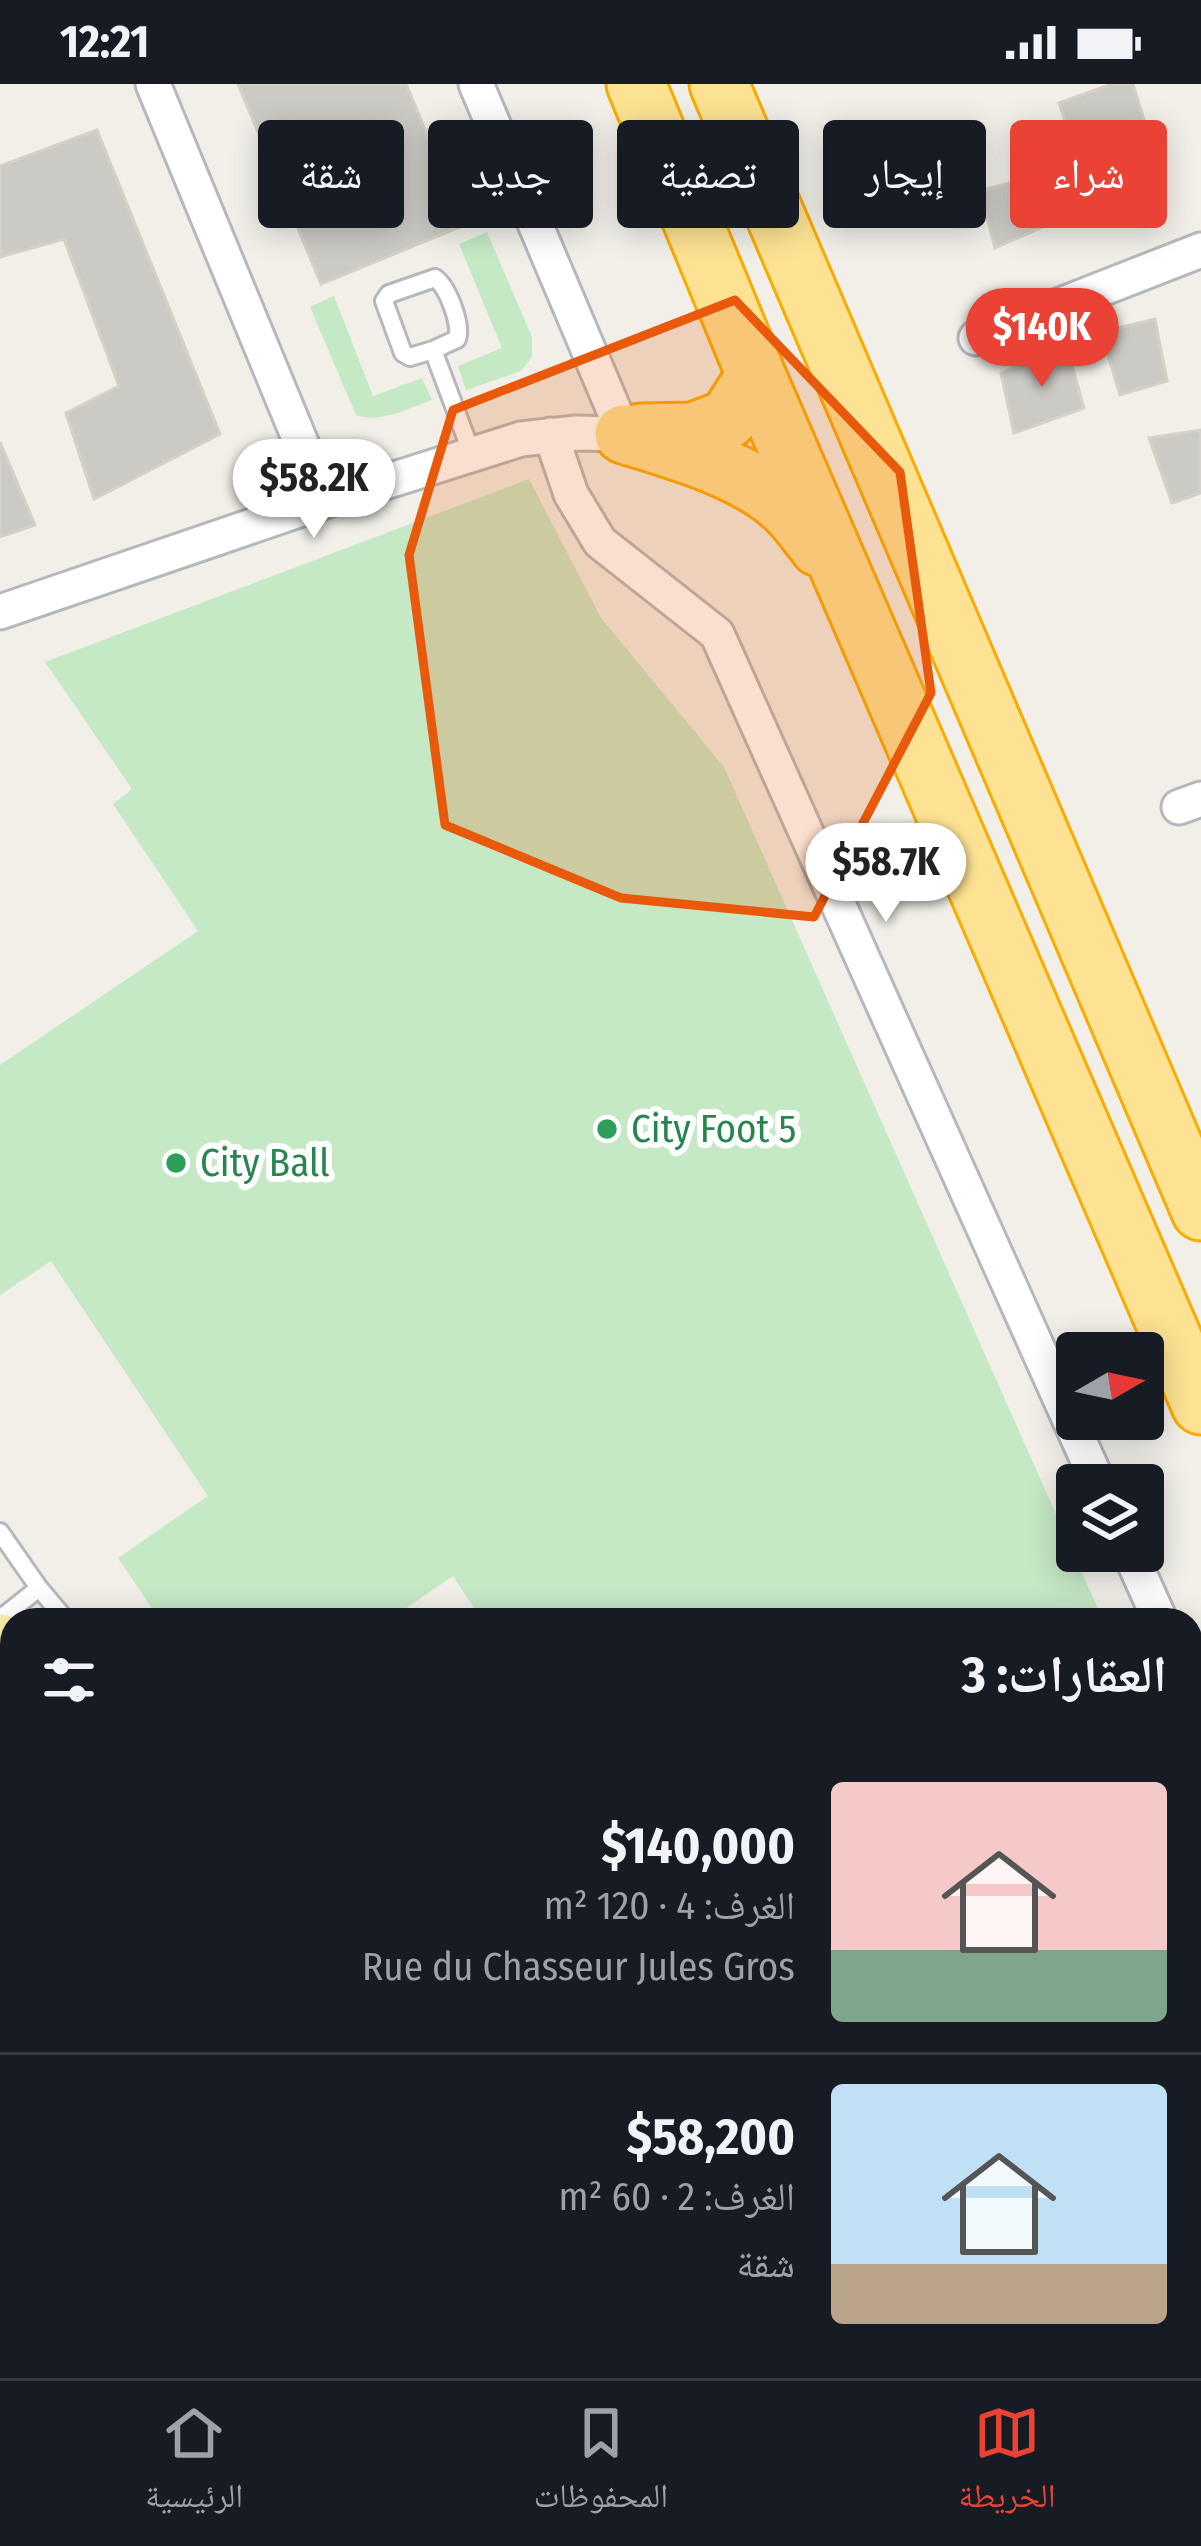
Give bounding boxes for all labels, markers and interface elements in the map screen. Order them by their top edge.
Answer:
text: 12:21 [60,15,149,69]
chip: شقة [258,120,404,228]
chip: جديد [428,120,593,228]
chip: تصفية [617,120,799,228]
chip: إيجار [823,120,986,228]
chip: شراء [1010,120,1167,228]
pin: $140K [958,288,1126,390]
text: $140K [993,304,1091,350]
pin: $58.2K [216,439,412,541]
text: $58.2K [260,455,368,501]
pin: $58.7K [788,823,984,925]
text: $58.7K [832,839,940,885]
place label: City Foot 5 [631,1106,796,1152]
marker: City Foot 5 [594,1116,620,1142]
place label: City Ball [200,1140,329,1186]
marker: City Ball [163,1150,189,1176]
north arrow [1056,1332,1164,1440]
map controls [1056,1332,1164,1572]
button: layers [1056,1464,1164,1572]
text: العقارات: 3 [962,1644,1167,1706]
icon: filters [36,1647,102,1713]
text: $140,000 [601,1815,795,1877]
icon: home [927,1830,1071,1974]
text: الغرف: 4 · 120 m² [544,1883,795,1929]
text: Rue du Chasseur Jules Gros [362,1944,795,1990]
text: $58,200 [627,2106,795,2168]
icon: home [927,2132,1071,2276]
text: الغرف: 2 · 60 m² [558,2174,795,2220]
text: شقة [737,2241,795,2287]
tab: الرئيسية [145,2400,243,2528]
tab: المحفوظات [534,2400,668,2528]
tab: الخريطة [959,2400,1056,2528]

